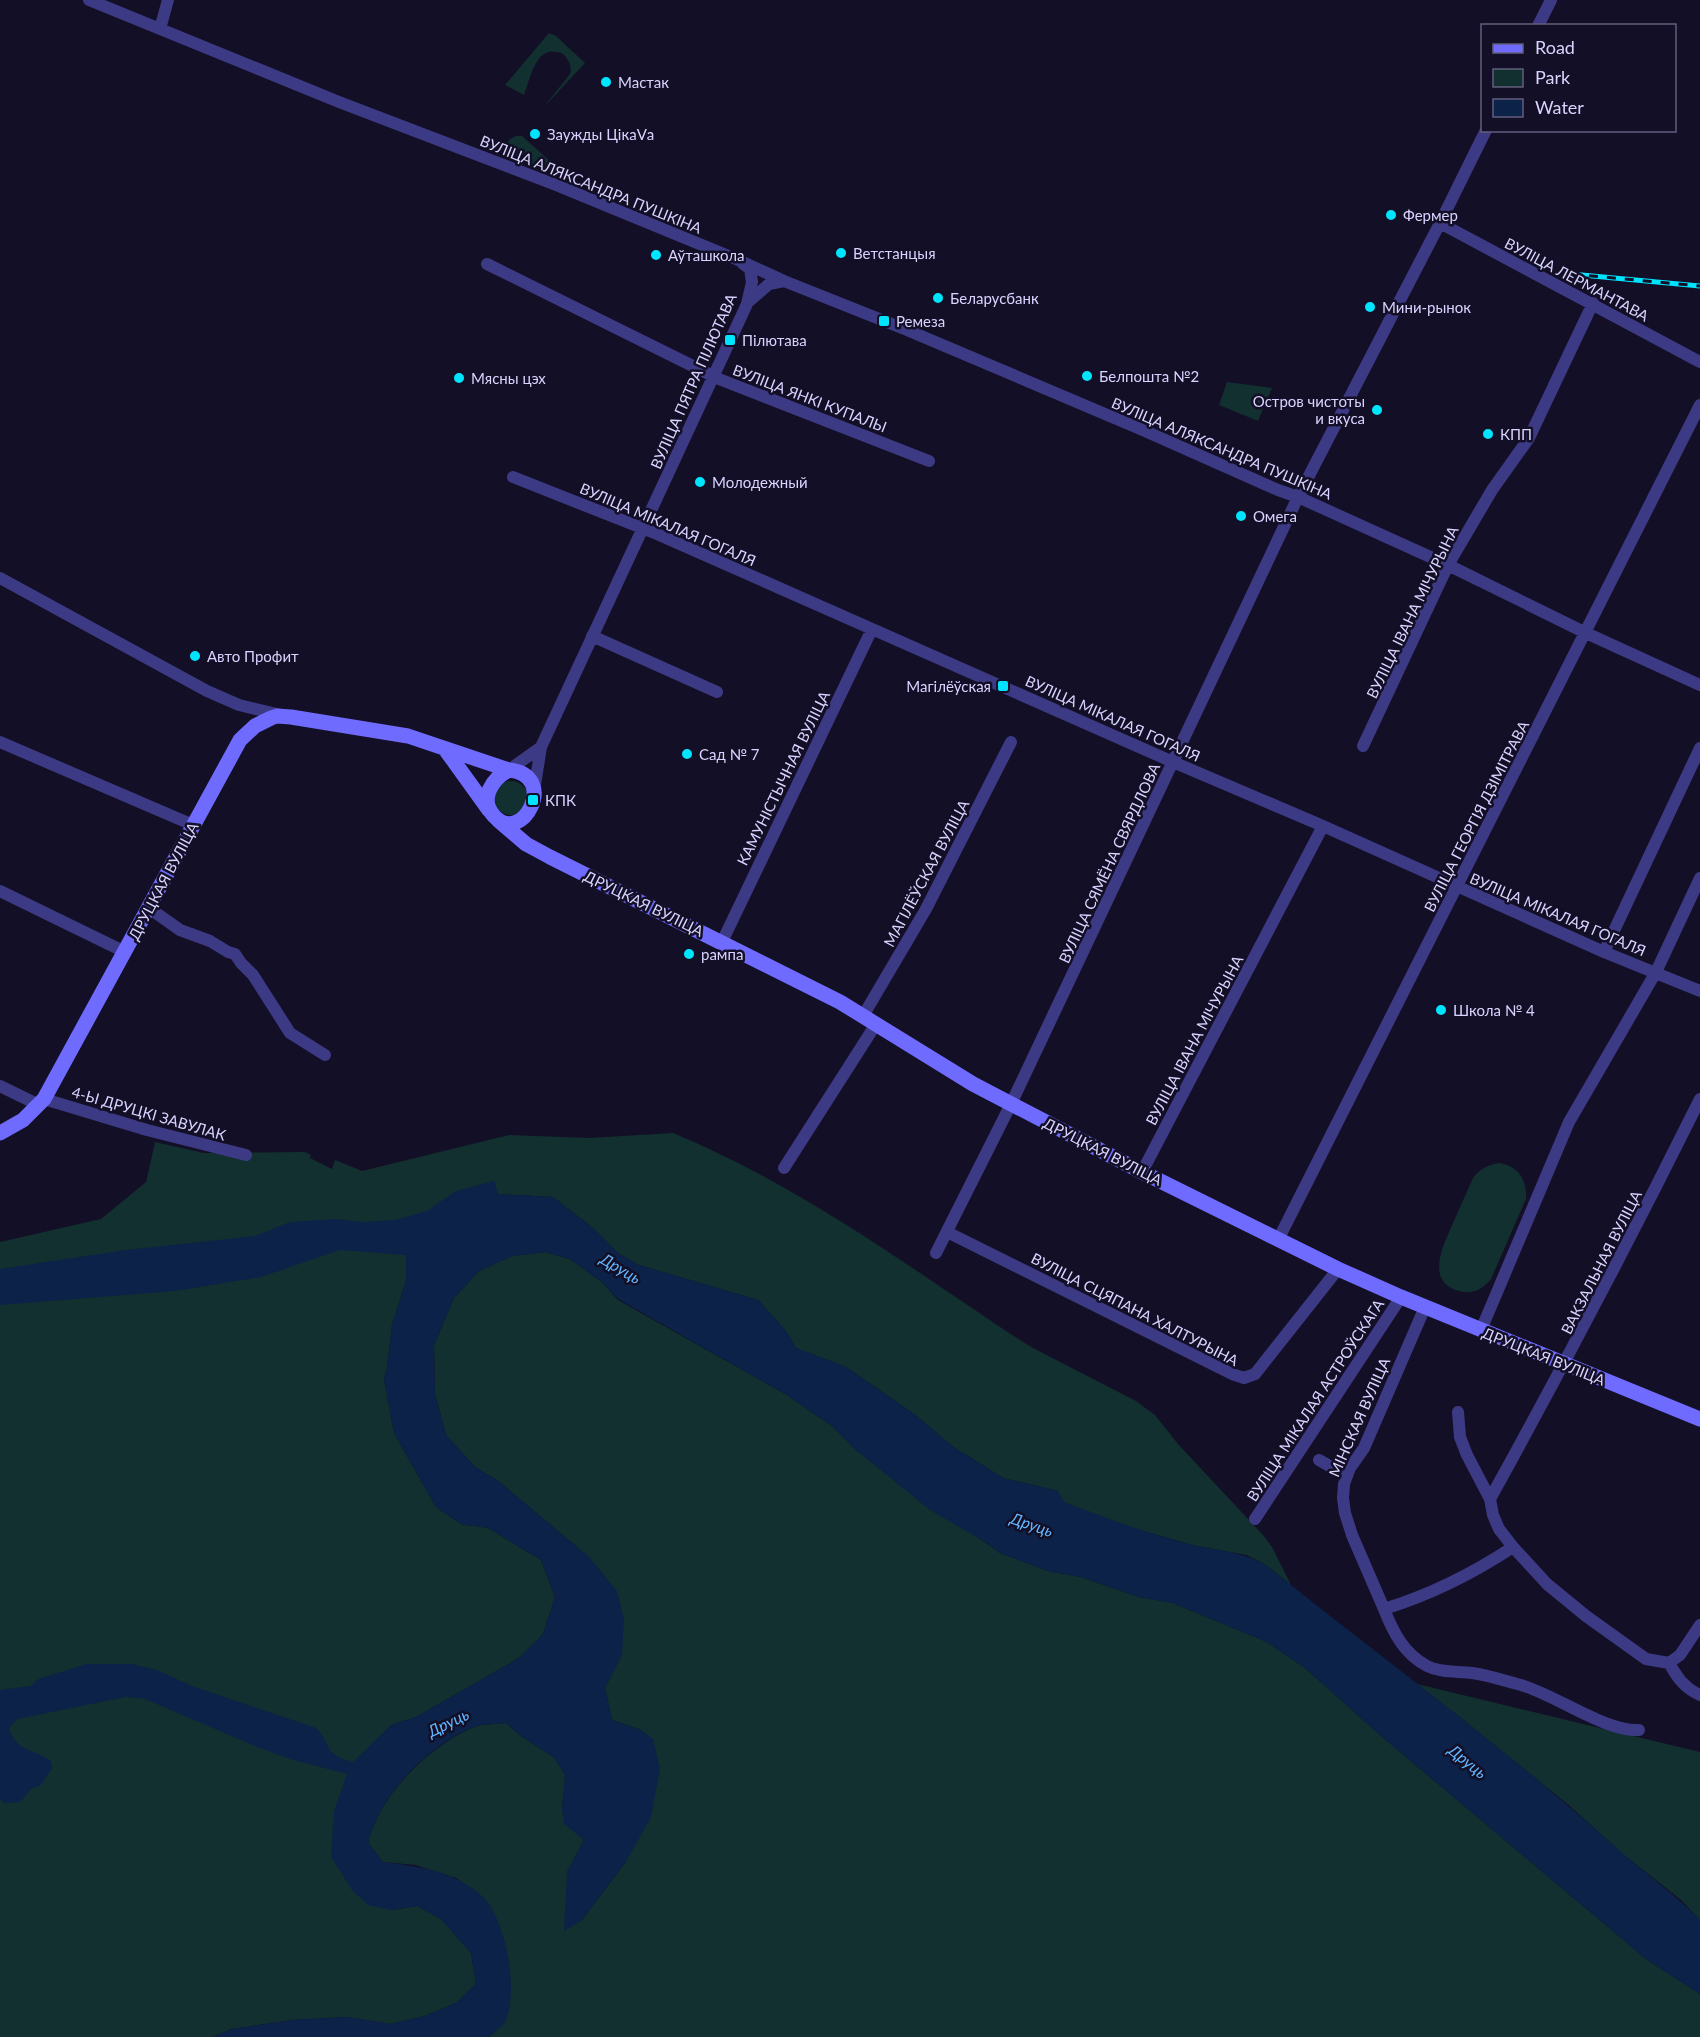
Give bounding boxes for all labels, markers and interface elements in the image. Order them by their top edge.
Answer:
legend [1481,24,1676,132]
text: Road [1535,36,1575,58]
text: Park [1535,66,1571,88]
place label: Мастак [618,73,669,91]
marker: Мастак [599,75,613,89]
text: Water [1535,96,1584,118]
place label: Заужды ЦікаVа [547,125,654,143]
marker: Заужды ЦікаVа [528,127,542,141]
street label: ВУЛІЦА АЛЯКСАНДРА ПУШКІНА [478,131,705,237]
place label: Фермер [1403,206,1458,224]
marker: Фермер [1384,208,1398,222]
street label: ВУЛІЦА ЛЕРМАНТАВА [1502,233,1653,325]
place label: Ветстанцыя [853,244,936,262]
place label: Аўташкола [668,246,745,264]
marker: Ветстанцыя [834,246,848,260]
marker: Аўташкола [649,248,663,262]
place label: Беларусбанк [950,289,1039,307]
street label: ВУЛІЦА ПЯТРА ПІЛЮТАВА [646,290,740,471]
marker: Беларусбанк [931,291,945,305]
place label: Мини-рынок [1382,298,1471,316]
marker: Мини-рынок [1363,300,1377,314]
place label: Ремеза [896,312,945,330]
marker: Ремеза [877,314,891,328]
place label: Пілютава [742,331,807,349]
marker: Пілютава [723,333,737,347]
street label: ВУЛІЦА ЯНКІ КУПАЛЫ [730,360,890,436]
place label: Белпошта №2 [1099,367,1199,385]
place label: Мясны цэх [471,369,546,387]
marker: Белпошта №2 [1080,369,1094,383]
marker: Мясны цэх [452,371,466,385]
place label: Остров чистоты и вкуса [1253,392,1365,427]
street label: ВУЛІЦА АЛЯКСАНДРА ПУШКІНА [1109,393,1336,503]
marker: Остров чистоты и вкуса [1370,403,1384,417]
place label: КПП [1500,425,1532,443]
marker: КПП [1481,427,1495,441]
place label: Молодежный [712,473,808,491]
marker: Молодежный [693,475,707,489]
street label: ВУЛІЦА МІКАЛАЯ ГОГАЛЯ [577,479,759,569]
place label: Омега [1253,507,1297,525]
marker: Омега [1234,509,1248,523]
street label: ВУЛІЦА ІВАНА МІЧУРЫНА [1362,522,1462,701]
place label: Авто Профит [207,647,299,665]
marker: Авто Профит [188,649,202,663]
street label: ВУЛІЦА МІКАЛАЯ ГОГАЛЯ [1023,671,1203,765]
place label: Магілёўская [906,677,991,695]
marker: Магілёўская [996,679,1010,693]
street label: КАМУНІСТЫЧНАЯ ВУЛІЦА [733,687,834,868]
street label: ВУЛІЦА ГЕОРГІЯ ДЗІМІТРАВА [1420,717,1533,915]
place label: Сад № 7 [699,745,760,763]
marker: Сад № 7 [680,747,694,761]
street label: ВУЛІЦА СЯМЁНА СВЯРДЛОВА [1055,759,1164,966]
place label: КПК [545,791,576,809]
marker: КПК [526,793,540,807]
street label: МАГІЛЁЎСКАЯ ВУЛІЦА [880,796,973,950]
street label: ДРУЦКАЯ ВУЛІЦА [124,818,202,943]
street label: ДРУЦКАЯ ВУЛІЦА [581,866,708,940]
street label: ВУЛІЦА МІКАЛАЯ ГОГАЛЯ [1467,869,1649,959]
place label: рампа [701,945,743,963]
marker: рампа [682,947,696,961]
street label: ВУЛІЦА ІВАНА МІЧУРЫНА [1142,951,1247,1128]
place label: Школа № 4 [1453,1001,1535,1019]
marker: Школа № 4 [1434,1003,1448,1017]
street label: 4-Ы ДРУЦКІ ЗАВУЛАК [70,1082,228,1144]
street label: ДРУЦКАЯ ВУЛІЦА [1041,1113,1166,1189]
street label: ВАКЗАЛЬНАЯ ВУЛІЦА [1557,1186,1646,1337]
water label: Друць [597,1248,645,1287]
street label: ВУЛІЦА СЦЯПАНА ХАЛТУРЫНА [1028,1249,1242,1370]
street label: ВУЛІЦА МІКАЛАЯ АСТРОЎСКАГА [1243,1295,1388,1505]
street label: ДРУЦКАЯ ВУЛІЦА [1480,1323,1609,1389]
street label: МІНСКАЯ ВУЛІЦА [1325,1354,1394,1479]
water label: Друць [1007,1508,1056,1540]
water label: Друць [423,1704,472,1741]
water label: Друць [1444,1739,1491,1782]

